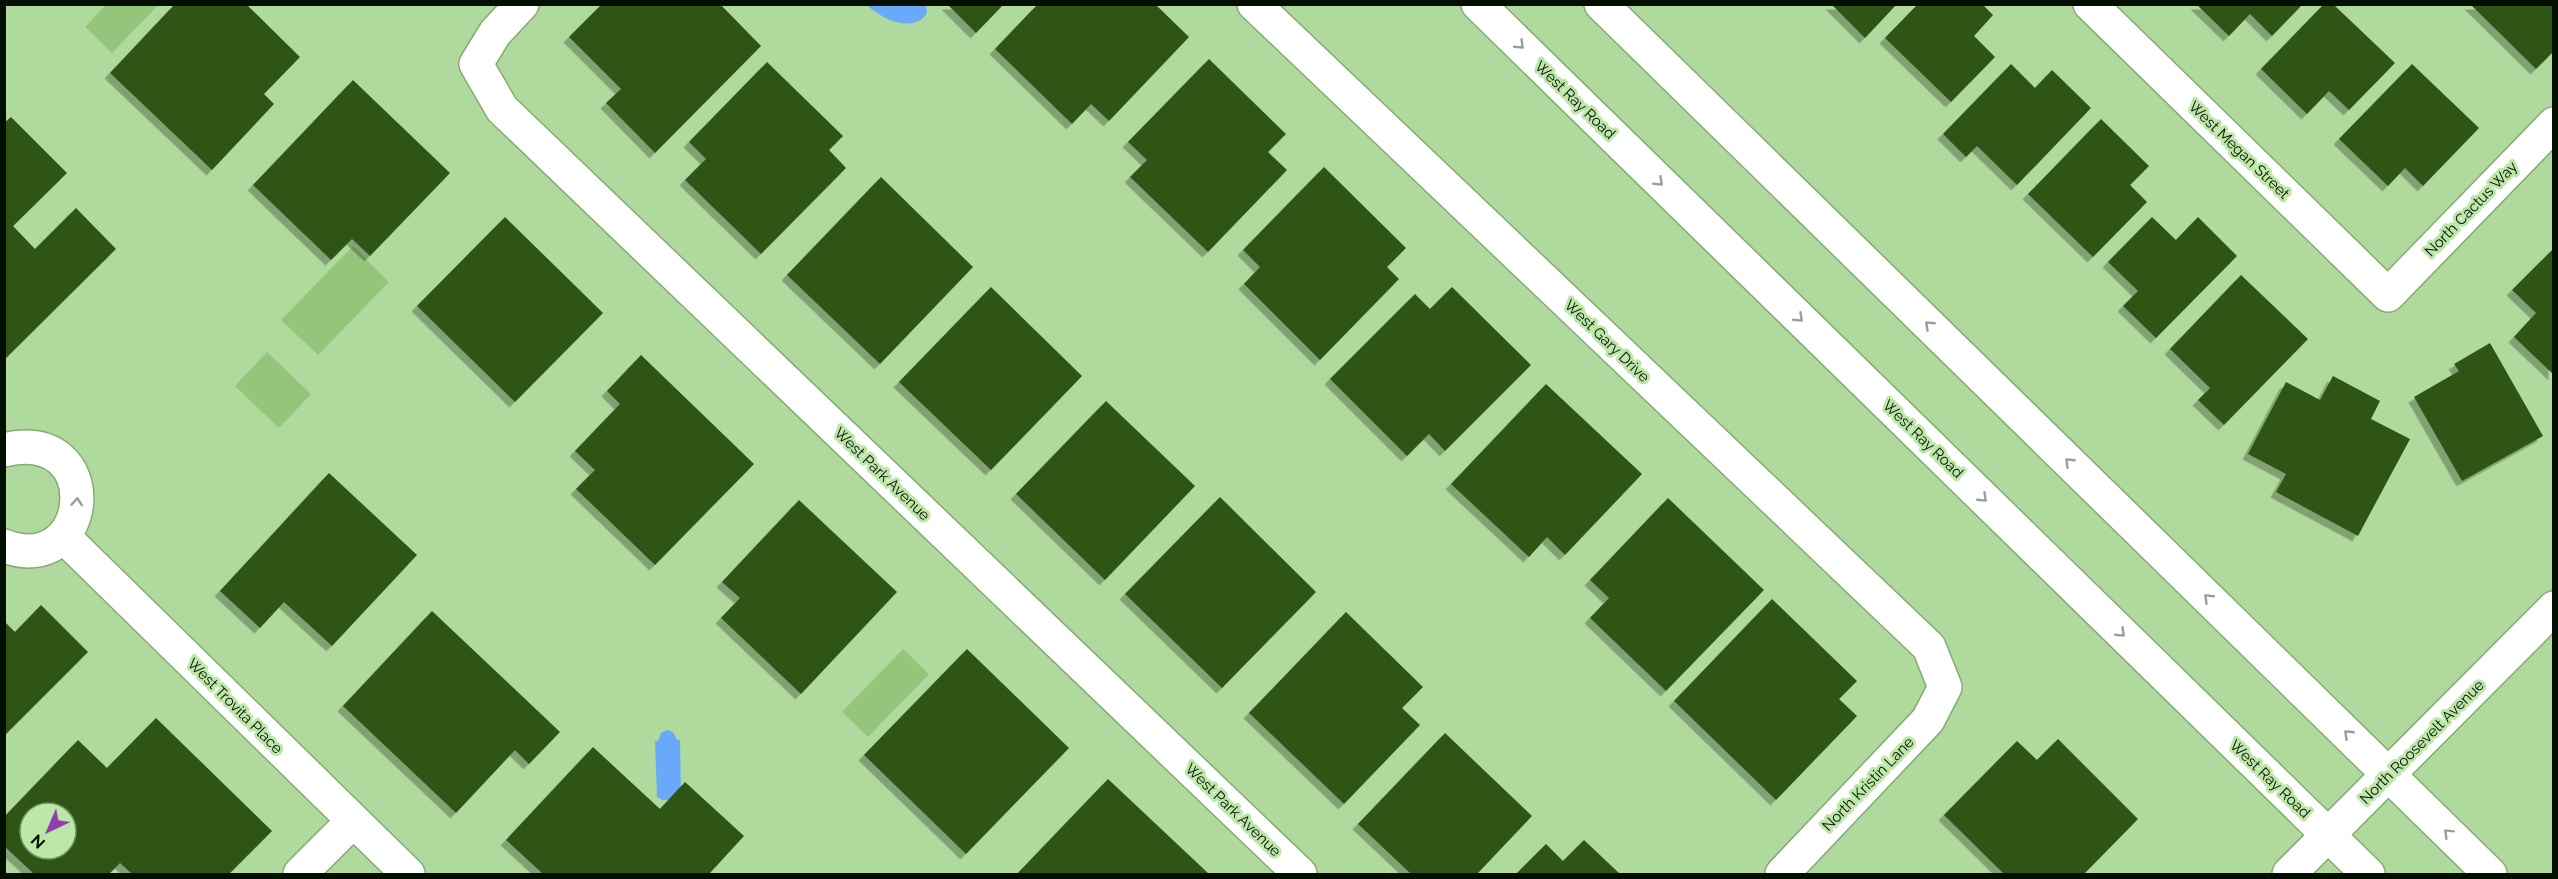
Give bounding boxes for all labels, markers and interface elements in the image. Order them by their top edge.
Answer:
one-way arrow [1512,38,1523,49]
street label: West Ray Road [1531,57,1619,143]
street label: West Megan Street [2185,97,2293,203]
street label: North Cactus Way [2421,158,2521,260]
one-way arrow [1652,174,1663,185]
street label: West Gary Drive [1561,296,1653,386]
one-way arrow [1792,311,1802,322]
one-way arrow [1926,322,1937,333]
street label: West Ray Road [1879,396,1967,482]
street label: West Park Avenue [830,424,934,524]
one-way arrow [2065,458,2076,469]
one-way arrow [1977,491,1987,502]
one-way arrow [70,498,83,507]
one-way arrow [2205,594,2215,605]
one-way arrow [2115,626,2125,637]
street label: West Trovita Place [184,655,287,758]
street label: North Roosevelt Avenue [2356,676,2488,808]
one-way arrow [2344,731,2355,742]
street label: North Kristin Lane [1818,733,1918,835]
street label: West Ray Road [2226,736,2314,822]
street label: West Park Avenue [1181,760,1285,860]
north arrow [18,801,78,861]
text: N [27,830,49,853]
one-way arrow [2444,830,2455,840]

